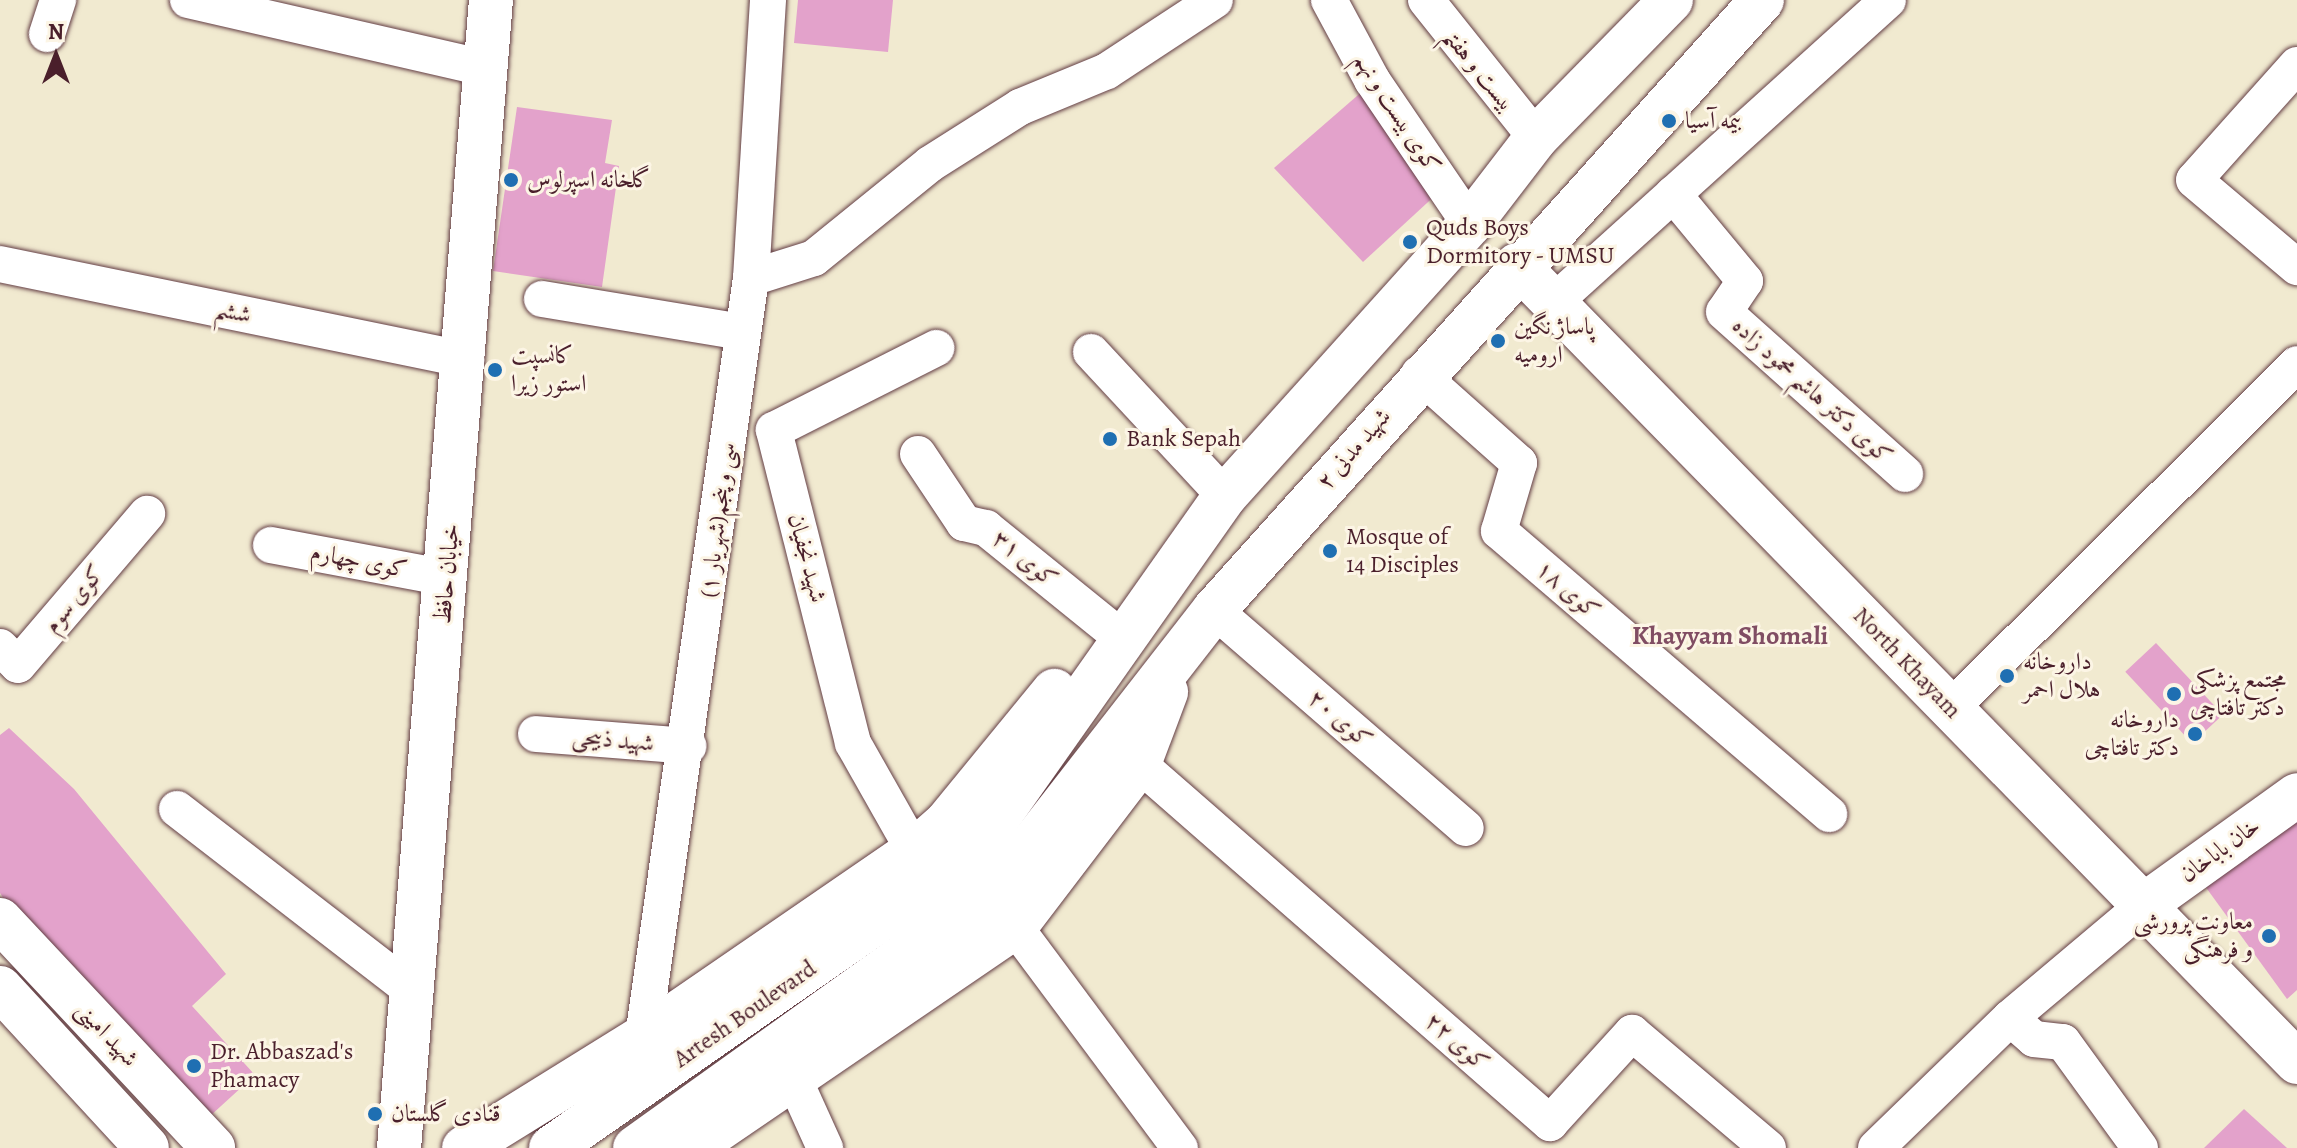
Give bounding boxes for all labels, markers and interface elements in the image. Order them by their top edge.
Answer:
north arrow [16,16,96,96]
text: N [48,17,64,47]
street label: بیست و هفتم [1437,23,1521,117]
street label: کوی بیست و نهم [1347,47,1447,179]
place label: بیمه آسیا [1685,107,1741,135]
marker: بیمه آسیا [1660,112,1678,130]
place label: گلخانه اسپرلوس [527,166,651,194]
marker: گلخانه اسپرلوس [502,171,520,189]
place label: Quds Boys Dormitory - UMSU [1426,214,1615,270]
marker: Quds Boys Dormitory - UMSU [1401,233,1419,251]
street label: ششم [212,294,254,330]
street label: کوی دکتر هاشم محمود زاده [1726,311,1898,471]
place label: پاساژ نگین ارومیه [1514,313,1594,369]
marker: پاساژ نگین ارومیه [1489,332,1507,350]
place label: کانسپت استور زیرا [511,342,586,398]
marker: کانسپت استور زیرا [486,361,504,379]
street label: شهید مدنی ۲ [1311,402,1397,496]
place label: Bank Sepah [1126,425,1241,453]
marker: Bank Sepah [1101,430,1119,448]
street label: سی و پنجم(شهریار ۱) [694,441,742,599]
street label: شهید نجفیان [781,510,833,606]
street label: خیابان حافظ [428,523,466,625]
place label: Mosque of 14 Disciples [1346,523,1459,579]
street label: کوی ۳۱ [987,524,1063,594]
street label: کوی چهارم [308,537,410,585]
marker: Mosque of 14 Disciples [1321,542,1339,560]
street label: کوی ۱۸ [1530,554,1606,626]
street label: کوی سوم [37,559,111,639]
street label: North Khayam [1847,601,1967,725]
district label: Khayyam Shomali [1632,620,1828,652]
place label: داروخانه هلال احمر [2023,648,2101,704]
place label: مجتمع پزشکی دکتر تافتاچی [2190,666,2286,722]
marker: داروخانه هلال احمر [1998,667,2016,685]
street label: کوی ۲۰ [1302,683,1378,755]
marker: مجتمع پزشکی دکتر تافتاچی [2165,685,2183,703]
place label: داروخانه دکتر تافتاچی [2084,706,2179,762]
street label: شهید ذبیحی [571,722,655,758]
marker: داروخانه دکتر تافتاچی [2186,725,2204,743]
street label: خان باباخان [2174,811,2266,889]
place label: معاونت پرورشی و فرهنگی [2134,908,2253,964]
marker: معاونت پرورشی و فرهنگی [2260,927,2278,945]
street label: Artesh Boulevard [668,954,822,1074]
street label: شهید امینی [70,995,144,1073]
street label: کوی ۲۲ [1419,1006,1495,1078]
place label: Dr. Abbaszad's Phamacy [210,1038,354,1094]
marker: Dr. Abbaszad's Phamacy [185,1057,203,1075]
place label: قنادی گلستان [391,1100,501,1128]
marker: قنادی گلستان [366,1105,384,1123]

